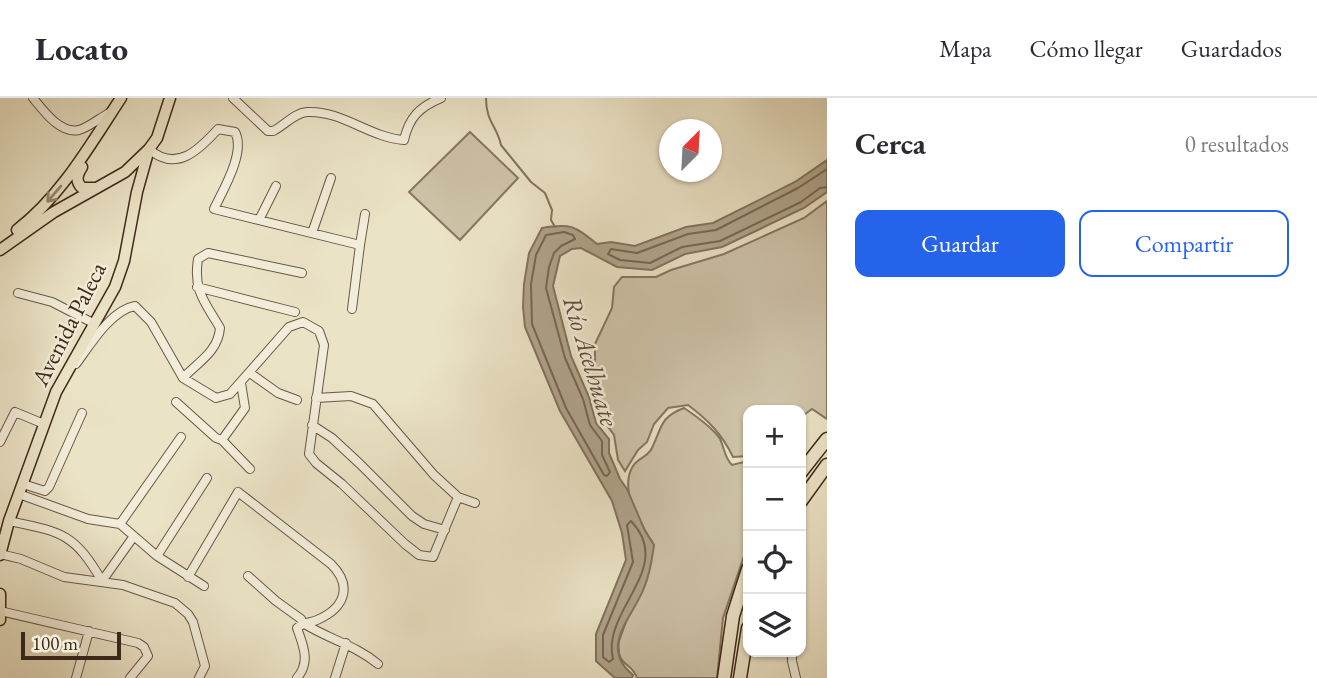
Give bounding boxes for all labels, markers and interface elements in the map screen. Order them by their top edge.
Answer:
text: Locato [35,27,128,70]
text: Mapa [939,33,992,64]
text: Cómo llegar [1030,33,1143,64]
text: Guardados [1181,33,1282,64]
north arrow [659,119,722,182]
text: Cerca [855,124,926,163]
text: 0 resultados [1185,129,1289,159]
one-way arrow [46,185,62,203]
button: Guardar [855,210,1065,277]
button: Compartir [1079,210,1289,277]
street label: Avenida Paleca [24,256,113,392]
water label: Río Acelhuate [555,292,627,431]
map controls [743,405,806,657]
button: + [743,405,806,468]
button: − [743,468,806,531]
button: locate [743,531,806,594]
button: layers [743,594,806,657]
scale bar [21,629,121,661]
text: 100 m [32,631,78,656]

